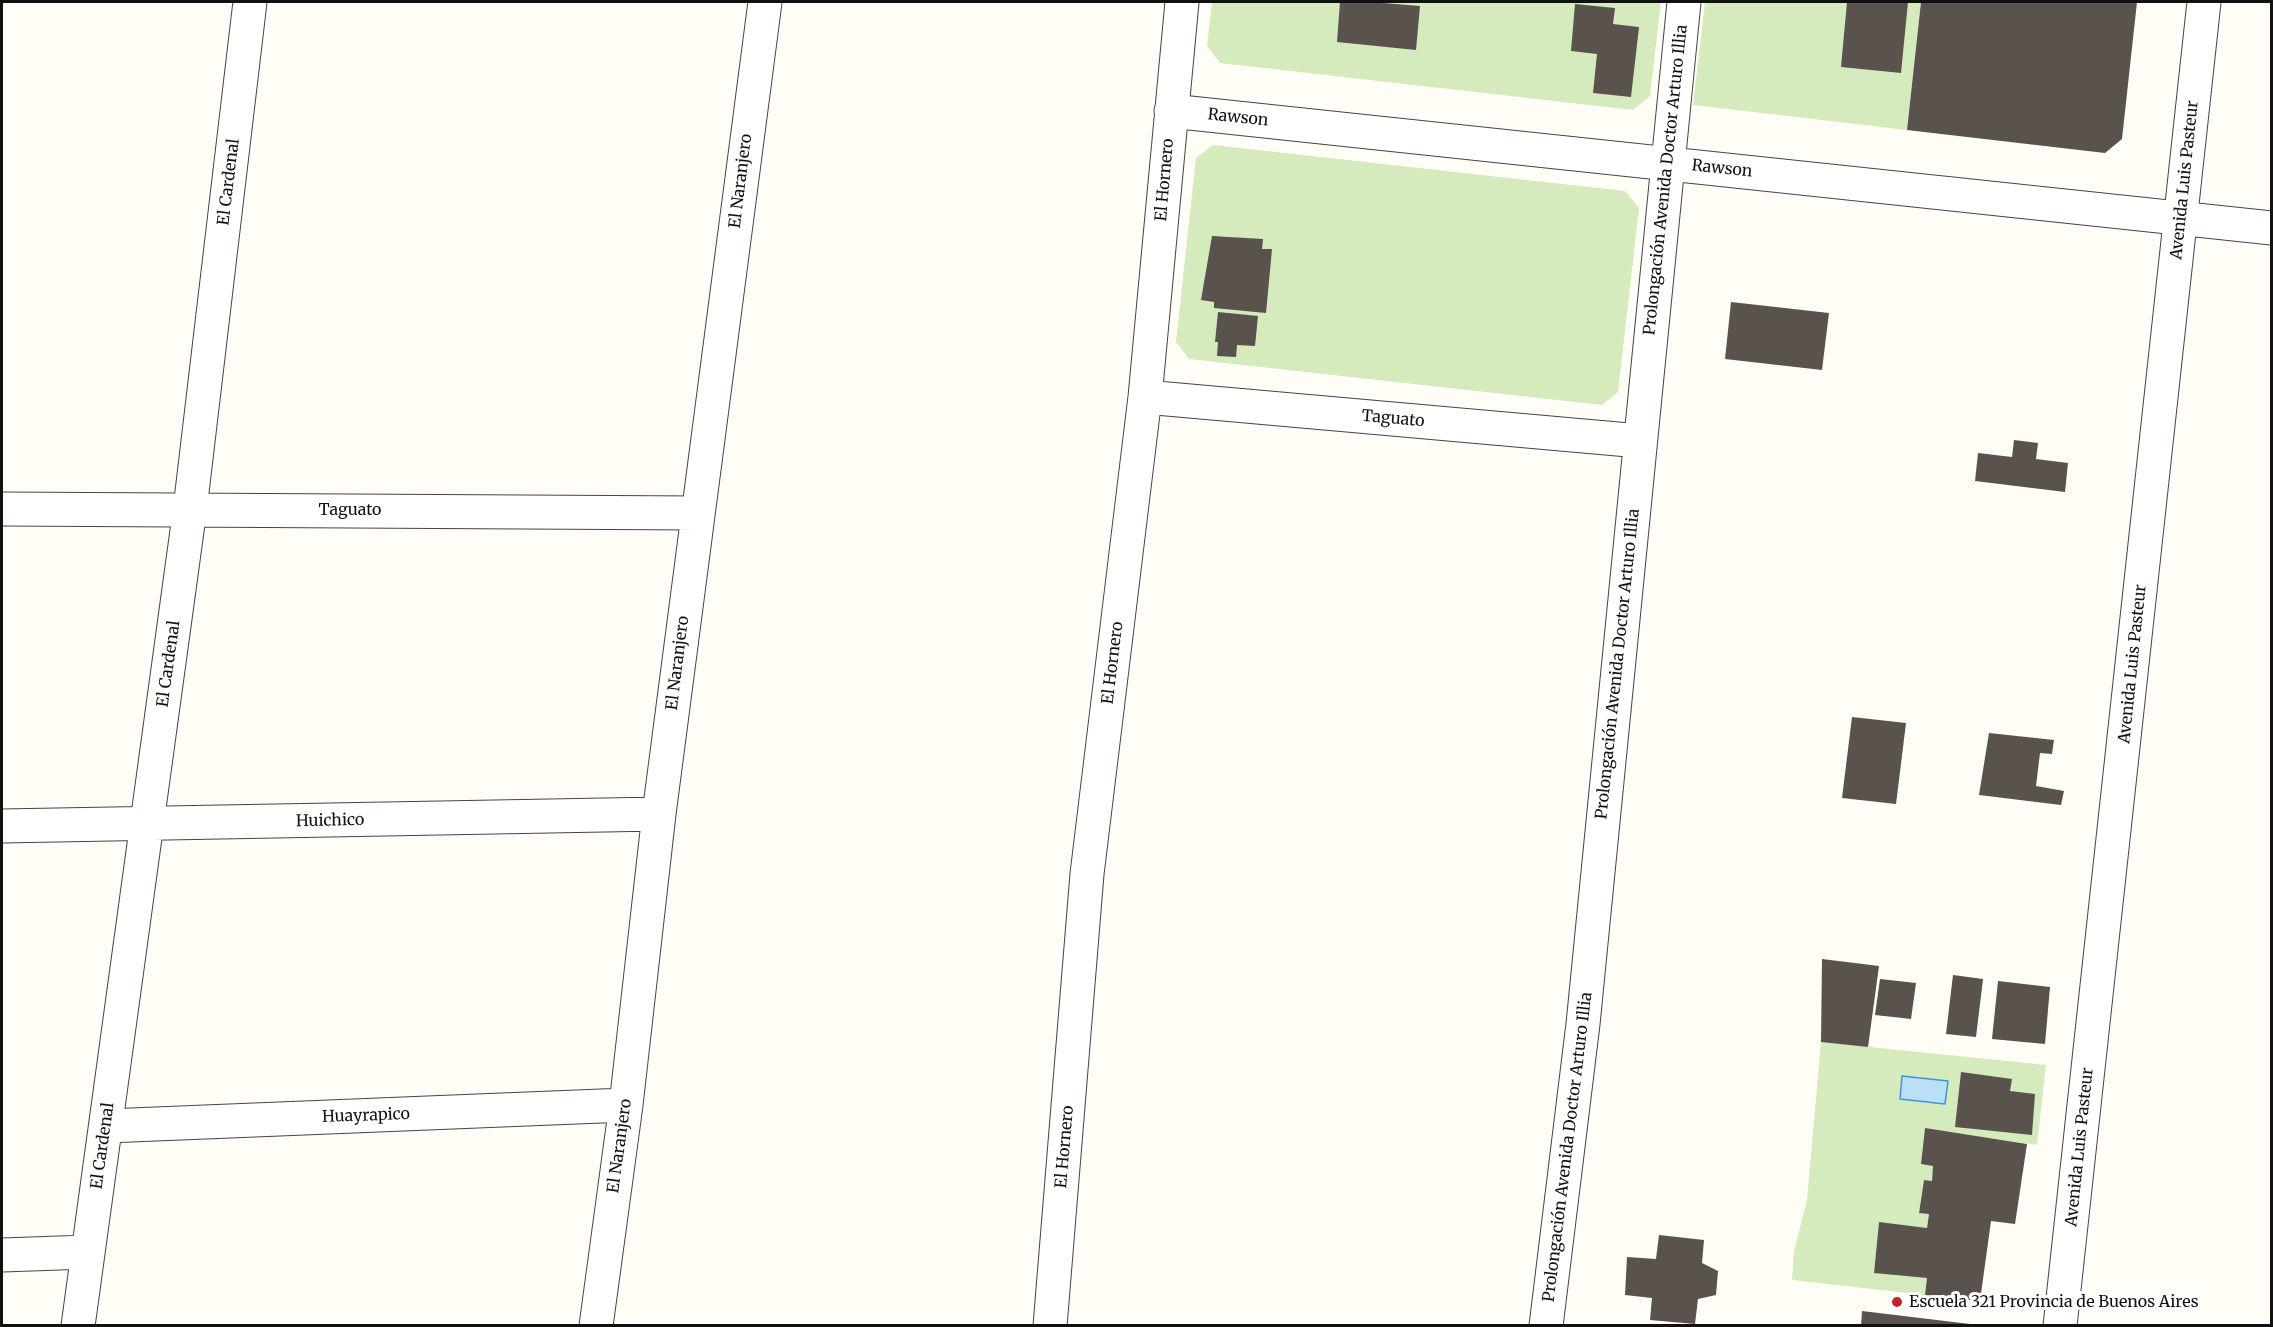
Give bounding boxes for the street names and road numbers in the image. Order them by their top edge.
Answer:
street label: Prolongación Avenida Doctor Arturo Illia [1640,24,1692,336]
street label: Avenida Luis Pasteur [2167,99,2203,261]
street label: Rawson [1207,105,1269,131]
street label: El Naranjero [726,133,756,229]
street label: El Cardenal [214,138,244,226]
street label: El Hornero [1152,138,1178,222]
street label: Rawson [1691,156,1753,182]
street label: Taguato [1361,407,1425,431]
street label: Taguato [319,500,381,520]
street label: Prolongación Avenida Doctor Arturo Illia [1592,508,1644,820]
street label: Avenida Luis Pasteur [2115,583,2151,745]
street label: El Naranjero [663,615,693,711]
street label: El Cardenal [153,619,185,709]
street label: El Hornero [1098,621,1128,705]
street label: Huichico [296,811,364,831]
street label: Prolongación Avenida Doctor Arturo Illia [1539,991,1597,1303]
street label: Avenida Luis Pasteur [2062,1066,2098,1228]
street label: El Naranjero [604,1098,636,1194]
street label: El Cardenal [87,1101,119,1191]
street label: Huayrapico [322,1105,410,1127]
street label: El Hornero [1052,1105,1078,1189]

